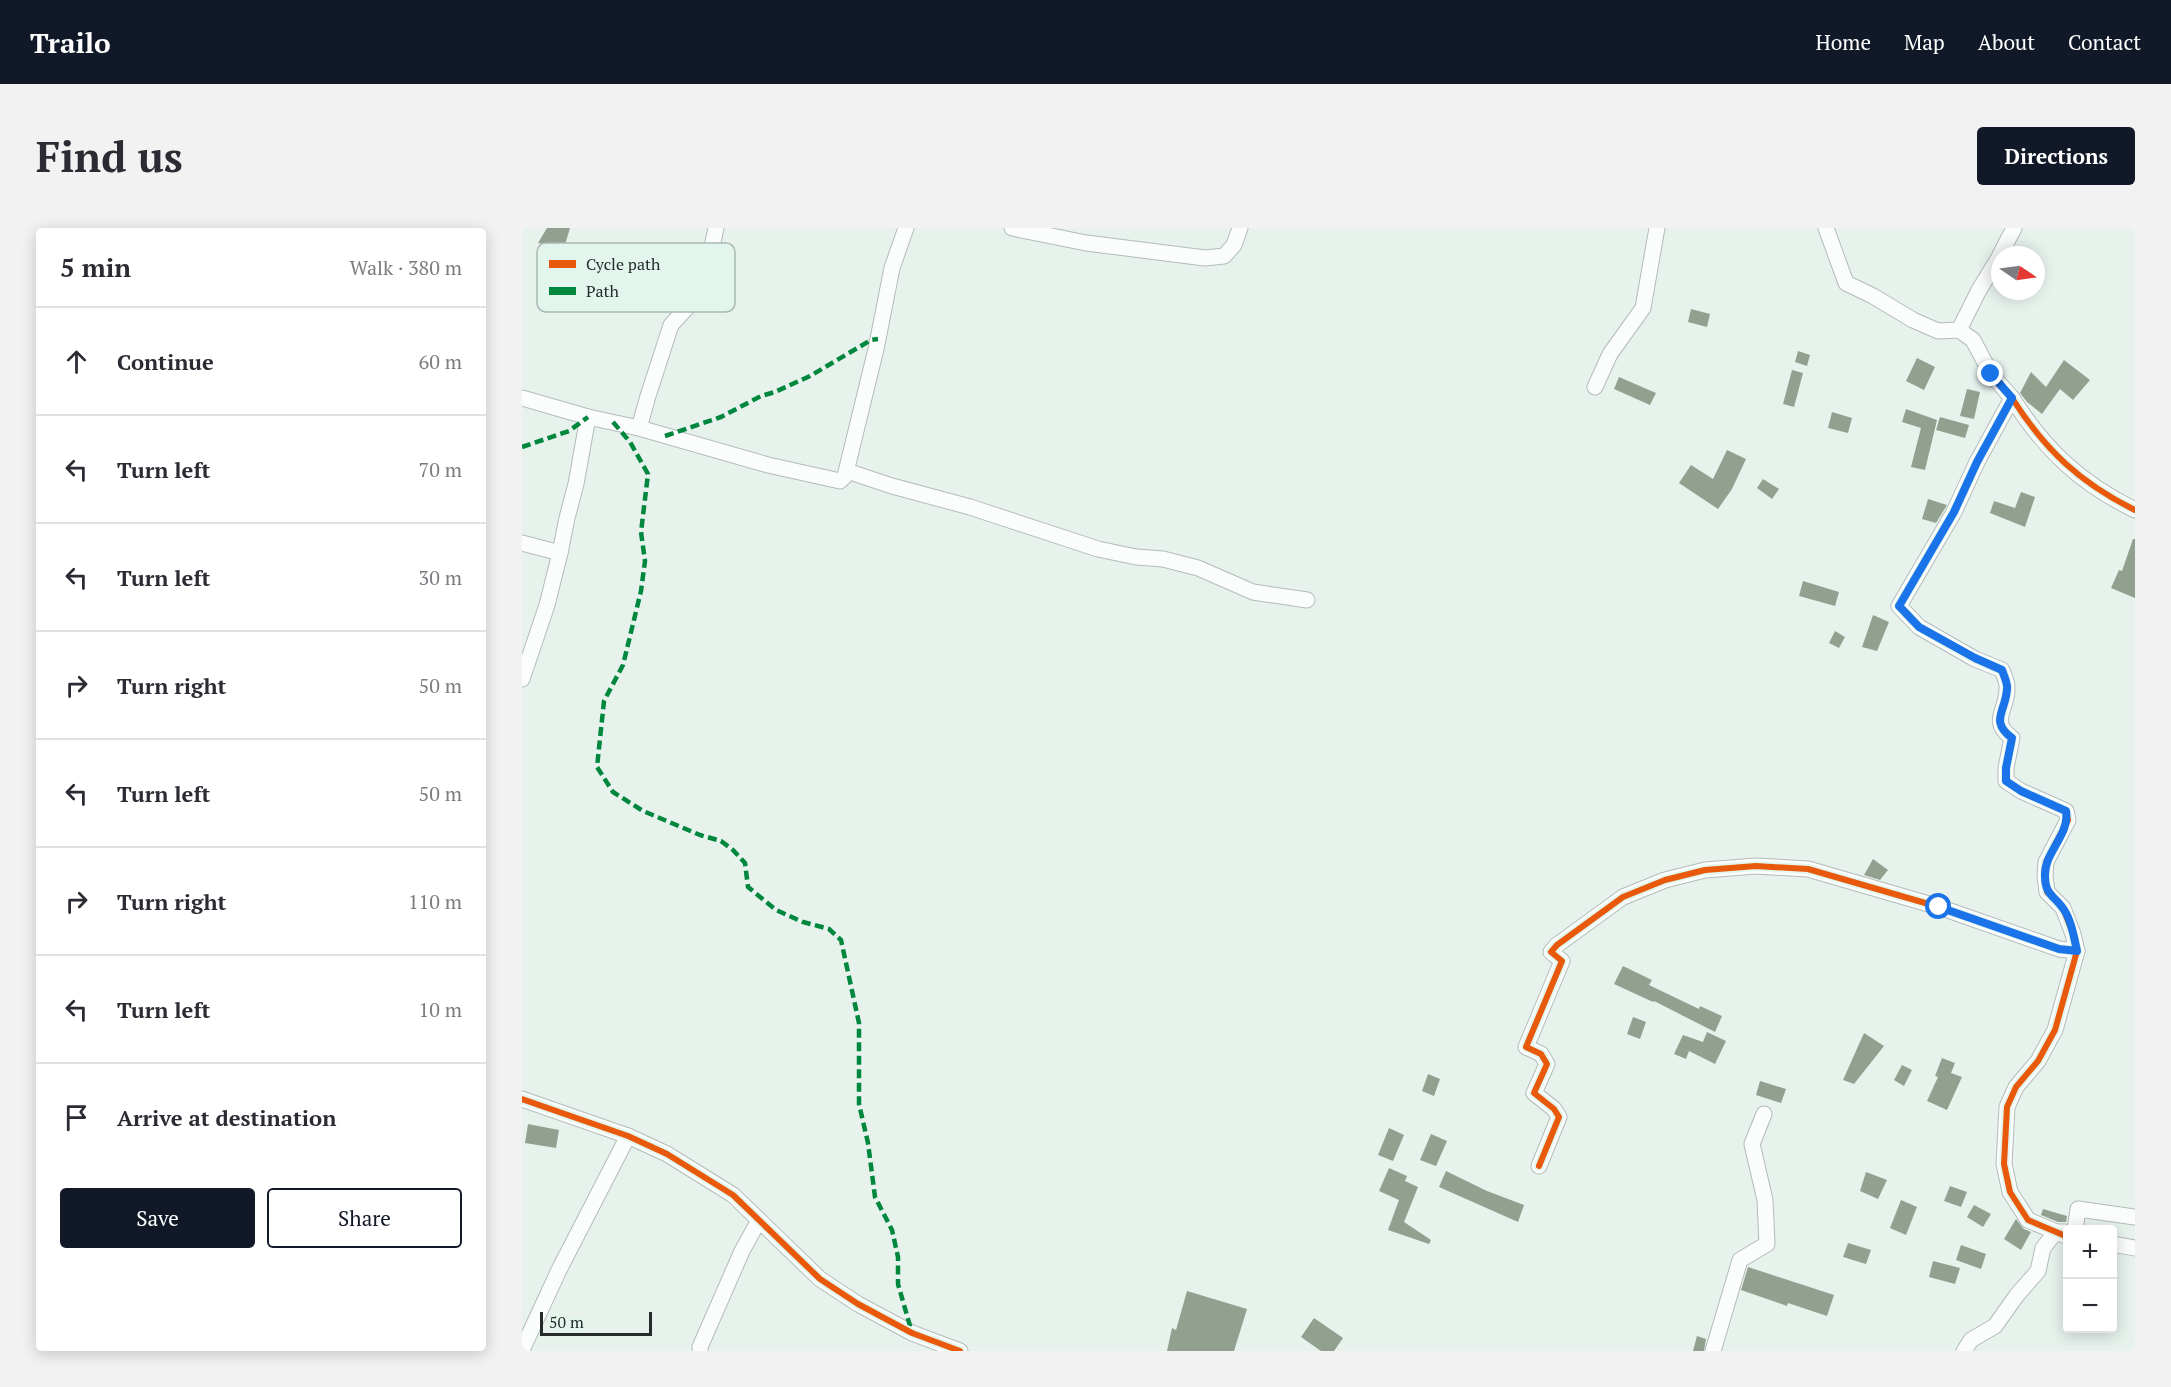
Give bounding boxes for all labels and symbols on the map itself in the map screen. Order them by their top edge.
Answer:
legend [537,243,735,312]
north arrow [1991,246,2045,300]
text: Cycle path [586,253,661,275]
text: Path [586,280,620,302]
route end [1977,360,2003,386]
route start [1925,893,1951,919]
scale bar [540,1309,652,1336]

